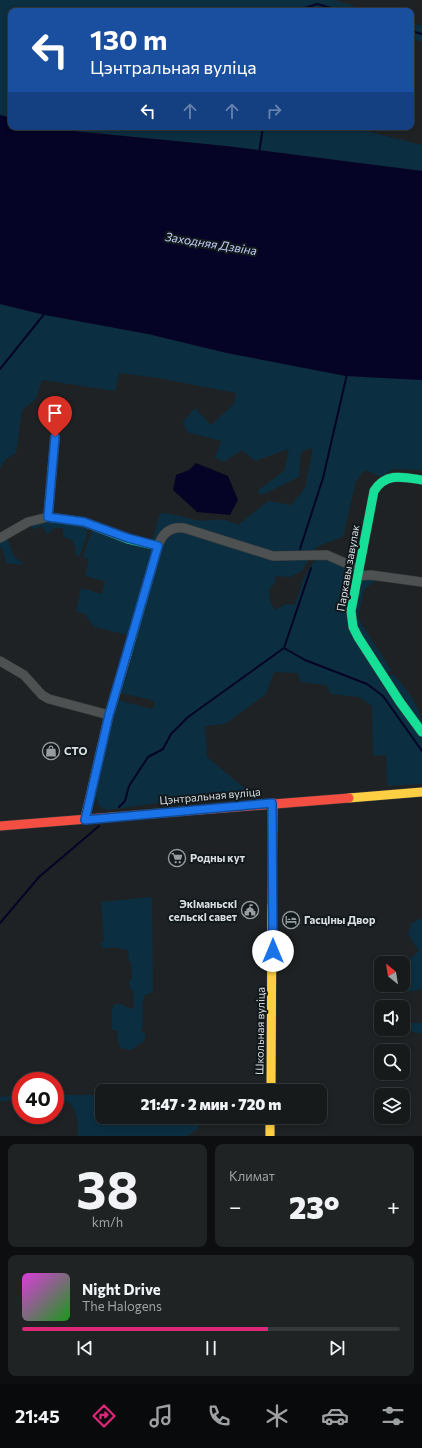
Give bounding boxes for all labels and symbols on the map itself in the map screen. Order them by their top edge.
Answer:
water label: Заходняя Дзвіна [164,229,258,257]
pin [38,396,72,437]
street label: Паркавы завулак [333,523,362,612]
shop icon: СТО [41,741,61,761]
place label: СТО [64,744,87,757]
street label: Цэнтральная вуліца [159,785,261,806]
supermarket icon: Родны кут [167,848,187,868]
place label: Родны кут [190,851,246,864]
place label: Экіманьскі сельскі савет [168,897,238,923]
public building icon: Экіманьскі сельскі савет [240,900,260,920]
hotel icon: Гасціны Двор [281,910,301,930]
place label: Гасціны Двор [304,913,376,926]
position arrow [252,930,294,972]
north arrow [374,956,410,992]
street label: Школьная вуліца [252,987,267,1075]
speed limit sign: 40 [12,1072,64,1124]

